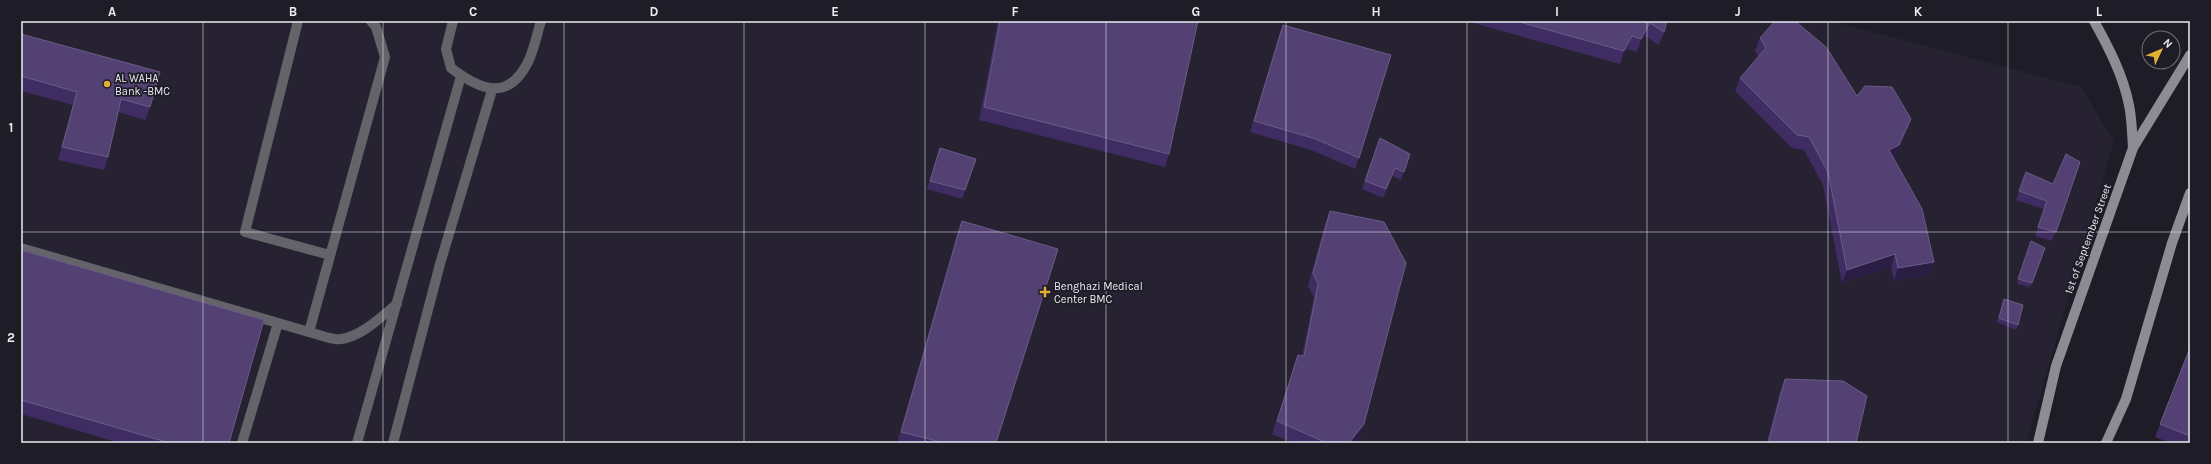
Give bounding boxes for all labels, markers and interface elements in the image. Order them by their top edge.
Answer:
text: A [108,4,116,19]
text: B [289,4,297,19]
text: C [469,4,477,19]
text: D [650,4,659,19]
text: E [831,4,839,19]
text: F [1011,4,1019,19]
text: G [1192,4,1200,19]
text: H [1371,4,1381,19]
text: I [1555,4,1559,19]
text: J [1735,4,1741,19]
text: K [1914,4,1923,19]
text: L [2096,4,2103,19]
north arrow [2141,30,2181,70]
text: N [2160,36,2175,51]
place label: AL WAHA Bank -BMC [115,72,170,98]
marker: AL WAHA Bank -BMC [102,79,112,89]
text: 1 [9,120,13,135]
street label: 1st of September Street [2062,182,2114,296]
place label: Benghazi Medical Center BMC [1054,280,1143,306]
marker: Benghazi Medical Center BMC [1039,286,1051,298]
text: 2 [7,330,15,345]

